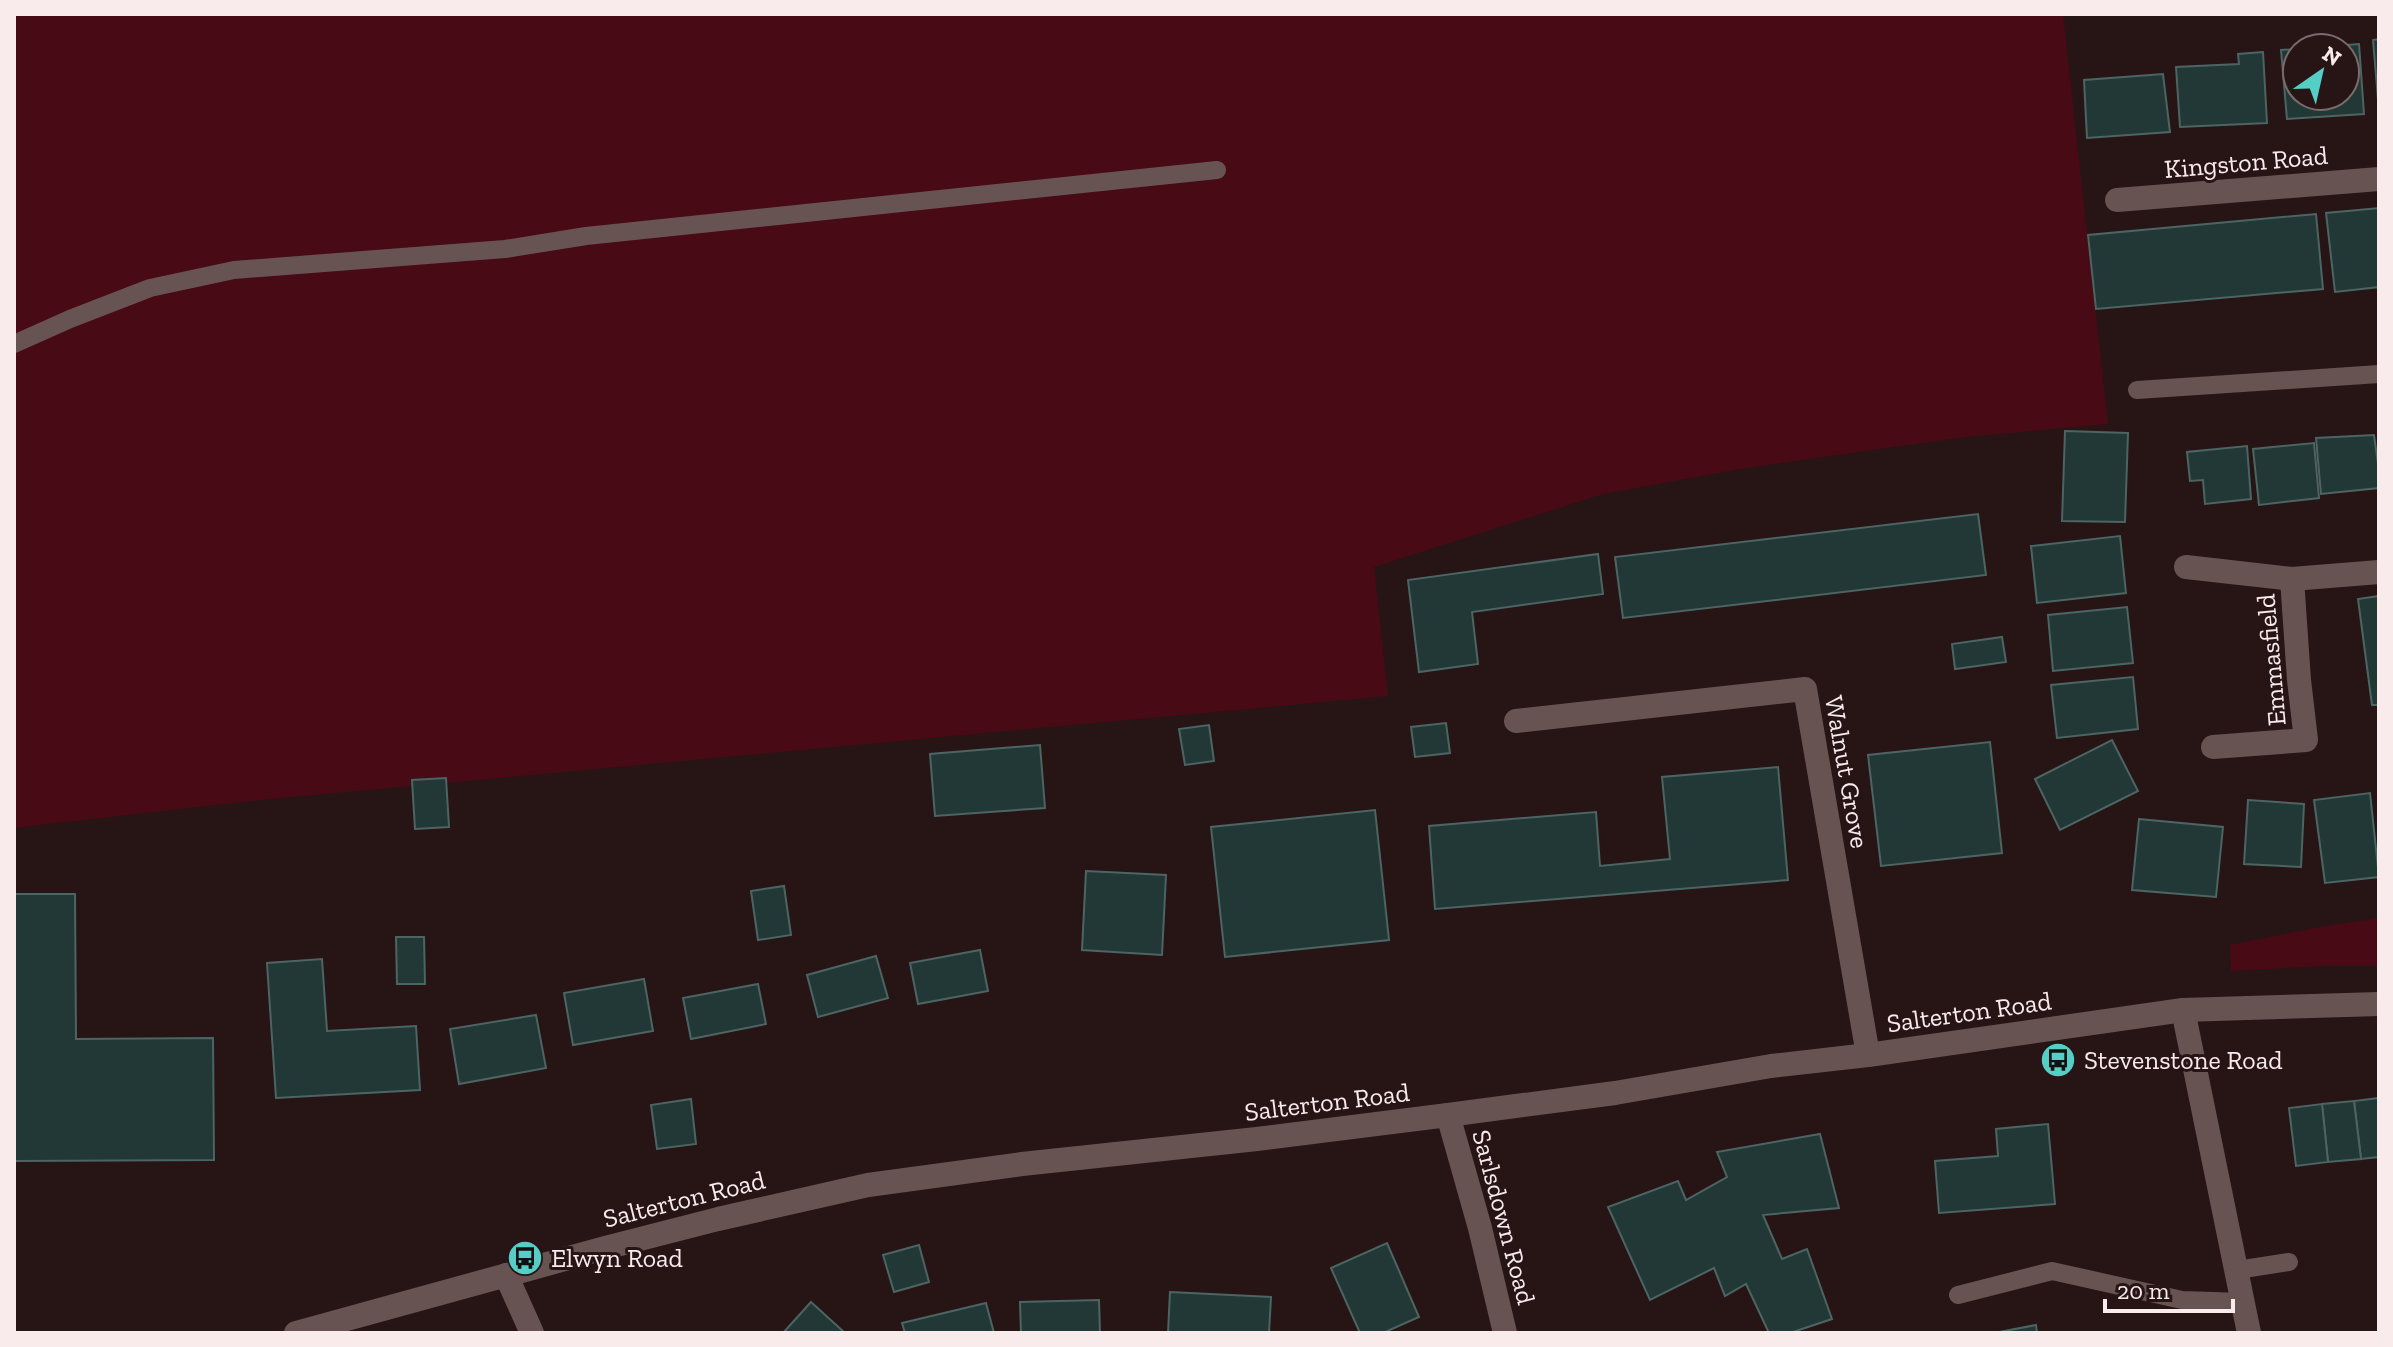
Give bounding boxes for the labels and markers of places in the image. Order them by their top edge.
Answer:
bus stop icon: Stevenstone Road [2039,1041,2077,1079]
place label: Stevenstone Road [2084,1044,2282,1076]
bus stop icon: Elwyn Road [506,1239,544,1277]
place label: Elwyn Road [551,1242,683,1274]

